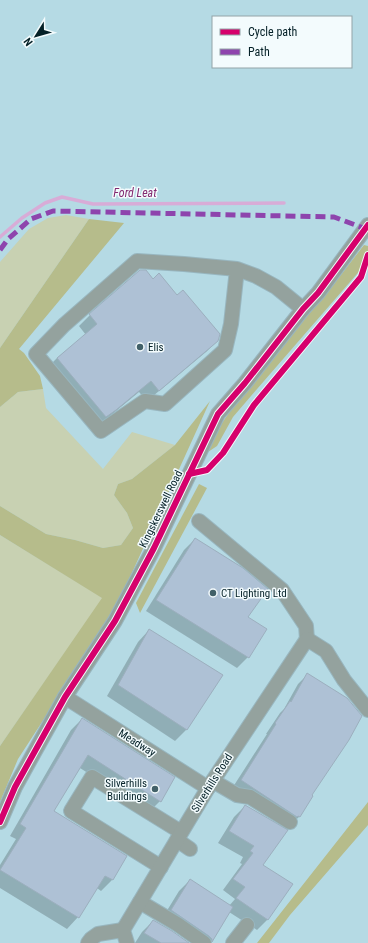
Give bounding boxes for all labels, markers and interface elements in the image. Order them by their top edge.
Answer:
north arrow [16,16,56,56]
legend [212,16,352,68]
text: Cycle path [248,25,298,39]
text: N [21,35,36,48]
text: Path [248,45,270,59]
water label: Ford Leat [113,186,157,200]
place label: Elis [148,341,164,354]
marker: Elis [135,342,145,352]
street label: Kingskerswell Road [137,468,185,550]
place label: CT Lighting Ltd [221,587,287,600]
marker: CT Lighting Ltd [208,588,218,598]
street label: Meadway [116,727,158,760]
street label: Silverhills Road [189,751,235,815]
place label: Silverhills Buildings [105,777,147,803]
marker: Silverhills Buildings [150,784,160,794]

